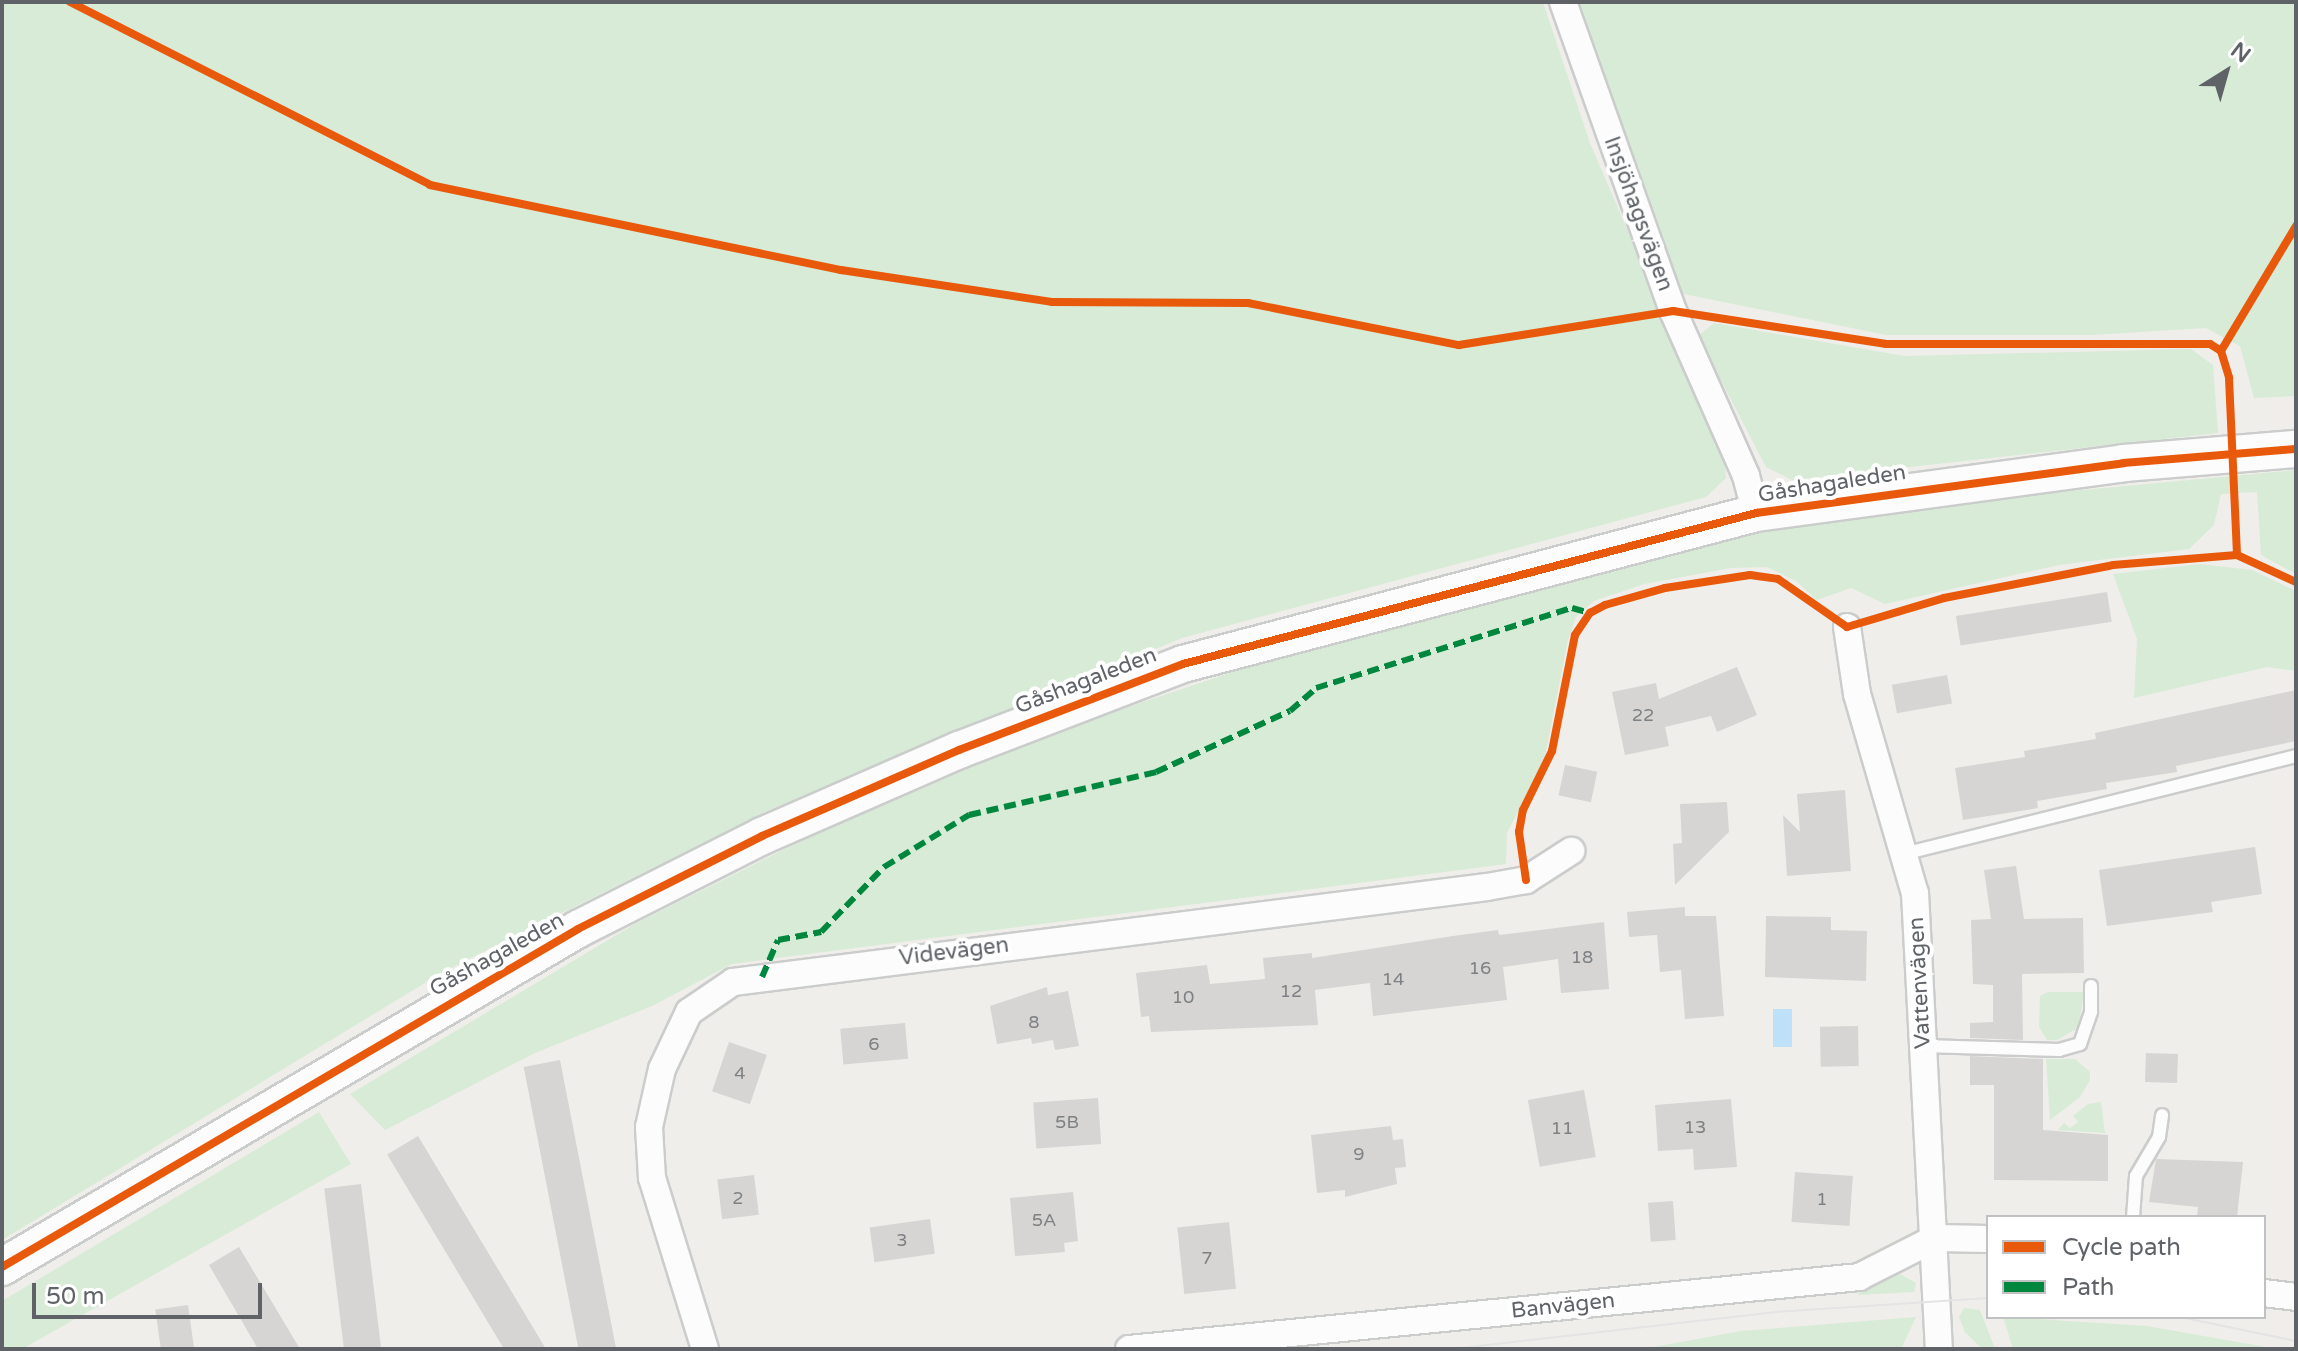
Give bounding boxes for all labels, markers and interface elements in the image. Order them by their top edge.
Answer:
north arrow [2186,32,2266,112]
text: N [2226,37,2255,69]
street label: Insjöhagsvägen [1598,133,1678,295]
street label: Gåshagaleden [1756,459,1908,509]
street label: Gåshagaleden [1012,642,1160,720]
house number: 22 [1632,704,1654,726]
street label: Gåshagaleden [425,907,569,1003]
street label: Vattenvägen [1903,916,1937,1050]
street label: Videvägen [898,932,1010,972]
house number: 18 [1571,946,1593,968]
house number: 16 [1469,957,1491,979]
house number: 14 [1382,968,1404,990]
house number: 12 [1280,980,1302,1002]
house number: 10 [1172,986,1194,1008]
house number: 8 [1028,1011,1040,1033]
house number: 6 [868,1033,880,1055]
house number: 4 [734,1062,746,1084]
house number: 5B [1055,1111,1079,1133]
house number: 13 [1684,1116,1706,1138]
house number: 11 [1551,1117,1573,1139]
house number: 9 [1353,1143,1365,1165]
house number: 2 [732,1187,744,1209]
house number: 1 [1816,1188,1828,1210]
house number: 5A [1032,1209,1056,1231]
legend [1986,1215,2266,1319]
house number: 3 [896,1229,908,1251]
text: Cycle path [2062,1233,2181,1262]
house number: 7 [1201,1247,1213,1269]
scale bar [36,1267,266,1317]
text: Path [2062,1273,2115,1302]
text: 50 m [46,1282,104,1311]
street label: Banvägen [1510,1287,1616,1325]

